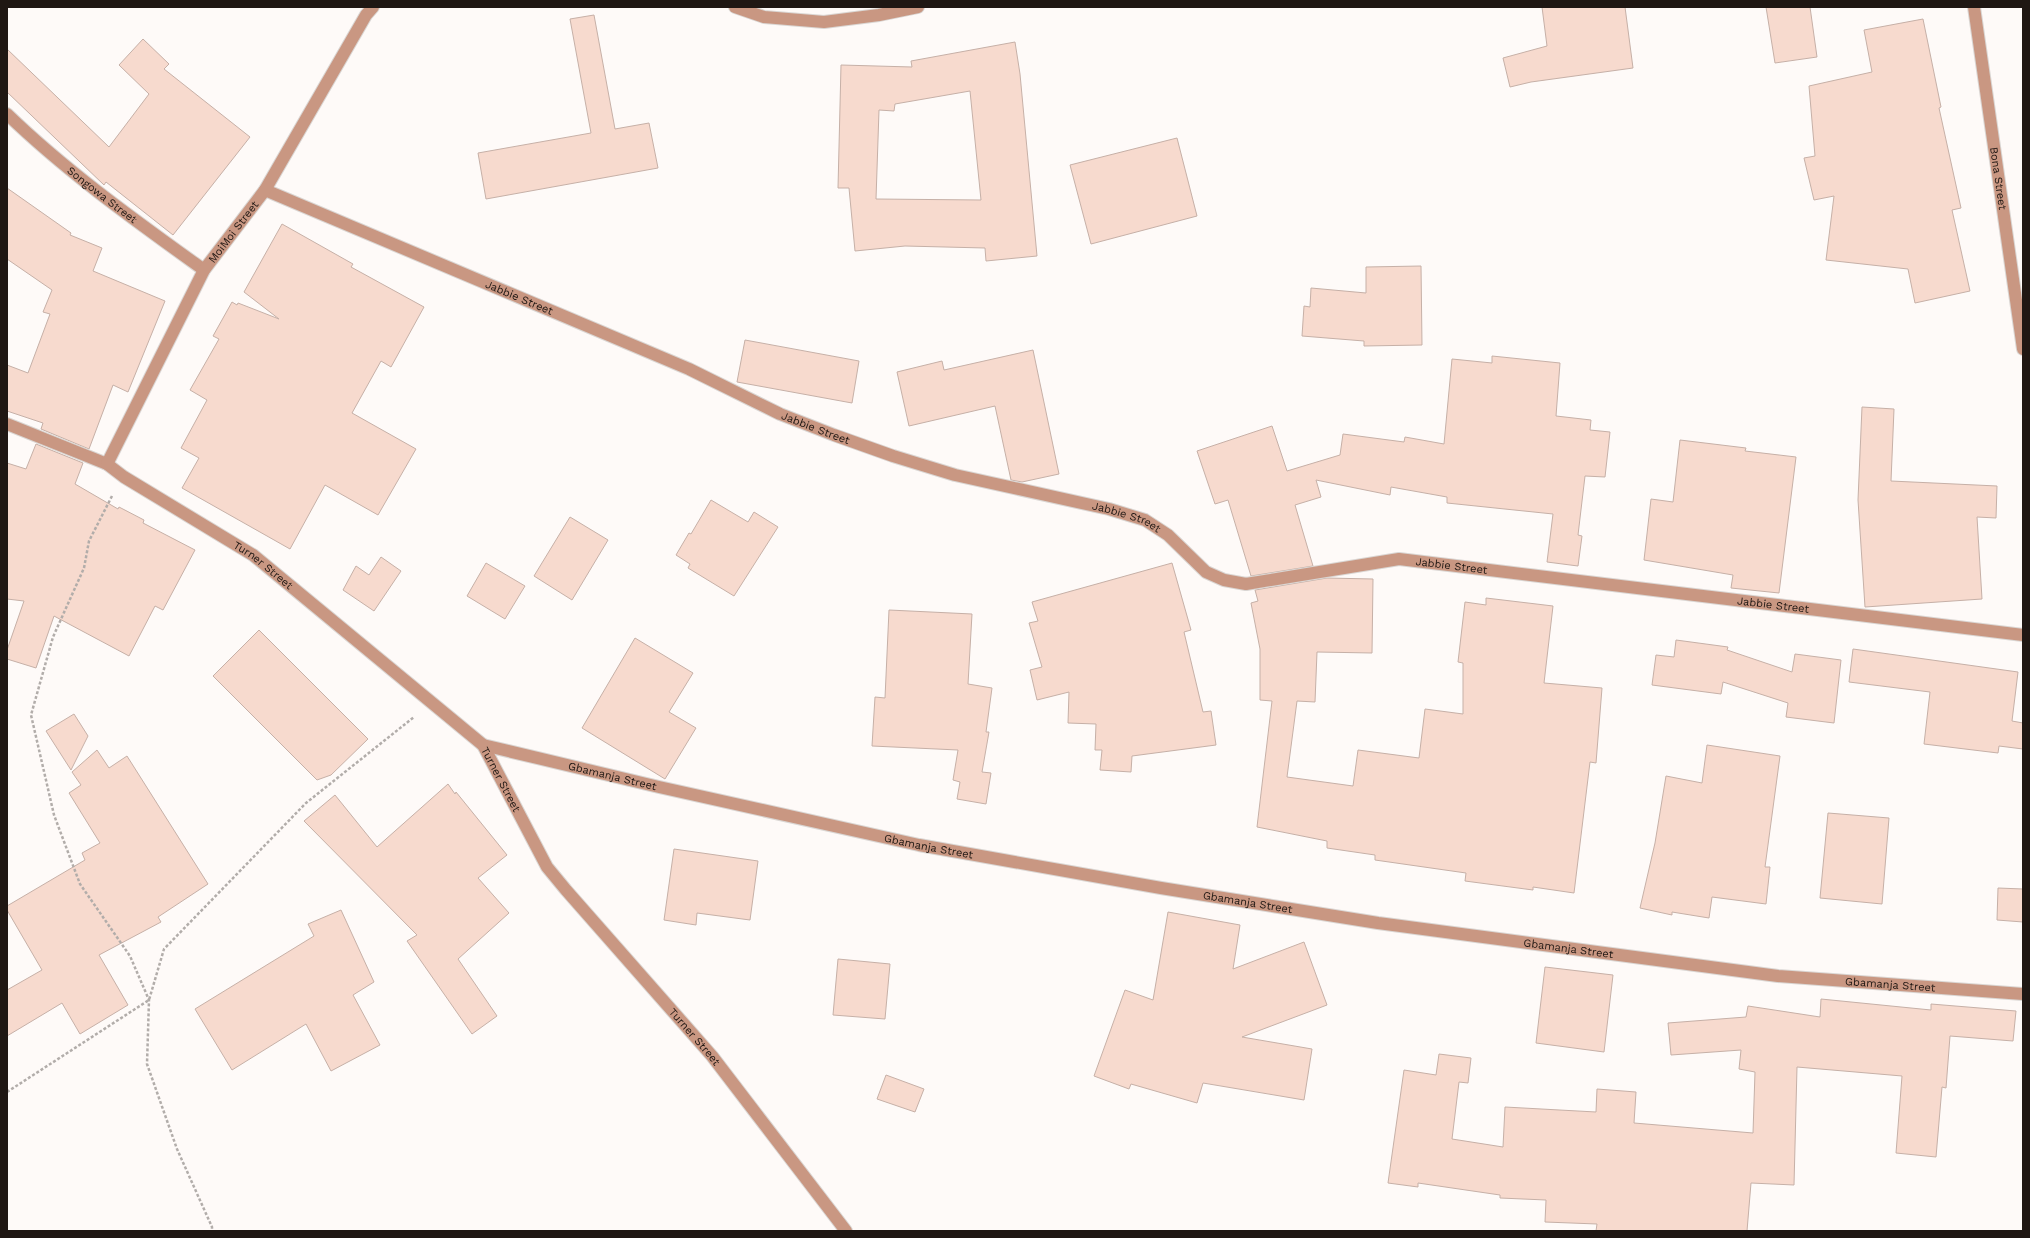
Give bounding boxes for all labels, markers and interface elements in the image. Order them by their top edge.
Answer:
street label: Bona Street [1988,146,2010,211]
street label: Songowa Street [65,164,140,226]
street label: MoiMoi Street [205,198,261,265]
street label: Jabbie Street [483,277,555,318]
street label: Jabbie Street [780,409,852,447]
street label: Jabbie Street [1091,499,1164,535]
street label: Turner Street [231,538,296,592]
street label: Jabbie Street [1415,555,1489,576]
street label: Jabbie Street [1736,594,1810,615]
street label: Turner Street [479,745,524,814]
street label: Gbamanja Street [567,759,658,793]
street label: Gbamanja Street [883,831,975,861]
street label: Gbamanja Street [1202,888,1294,916]
street label: Gbamanja Street [1523,936,1614,961]
street label: Gbamanja Street [1845,974,1936,994]
street label: Turner Street [666,1005,723,1068]

